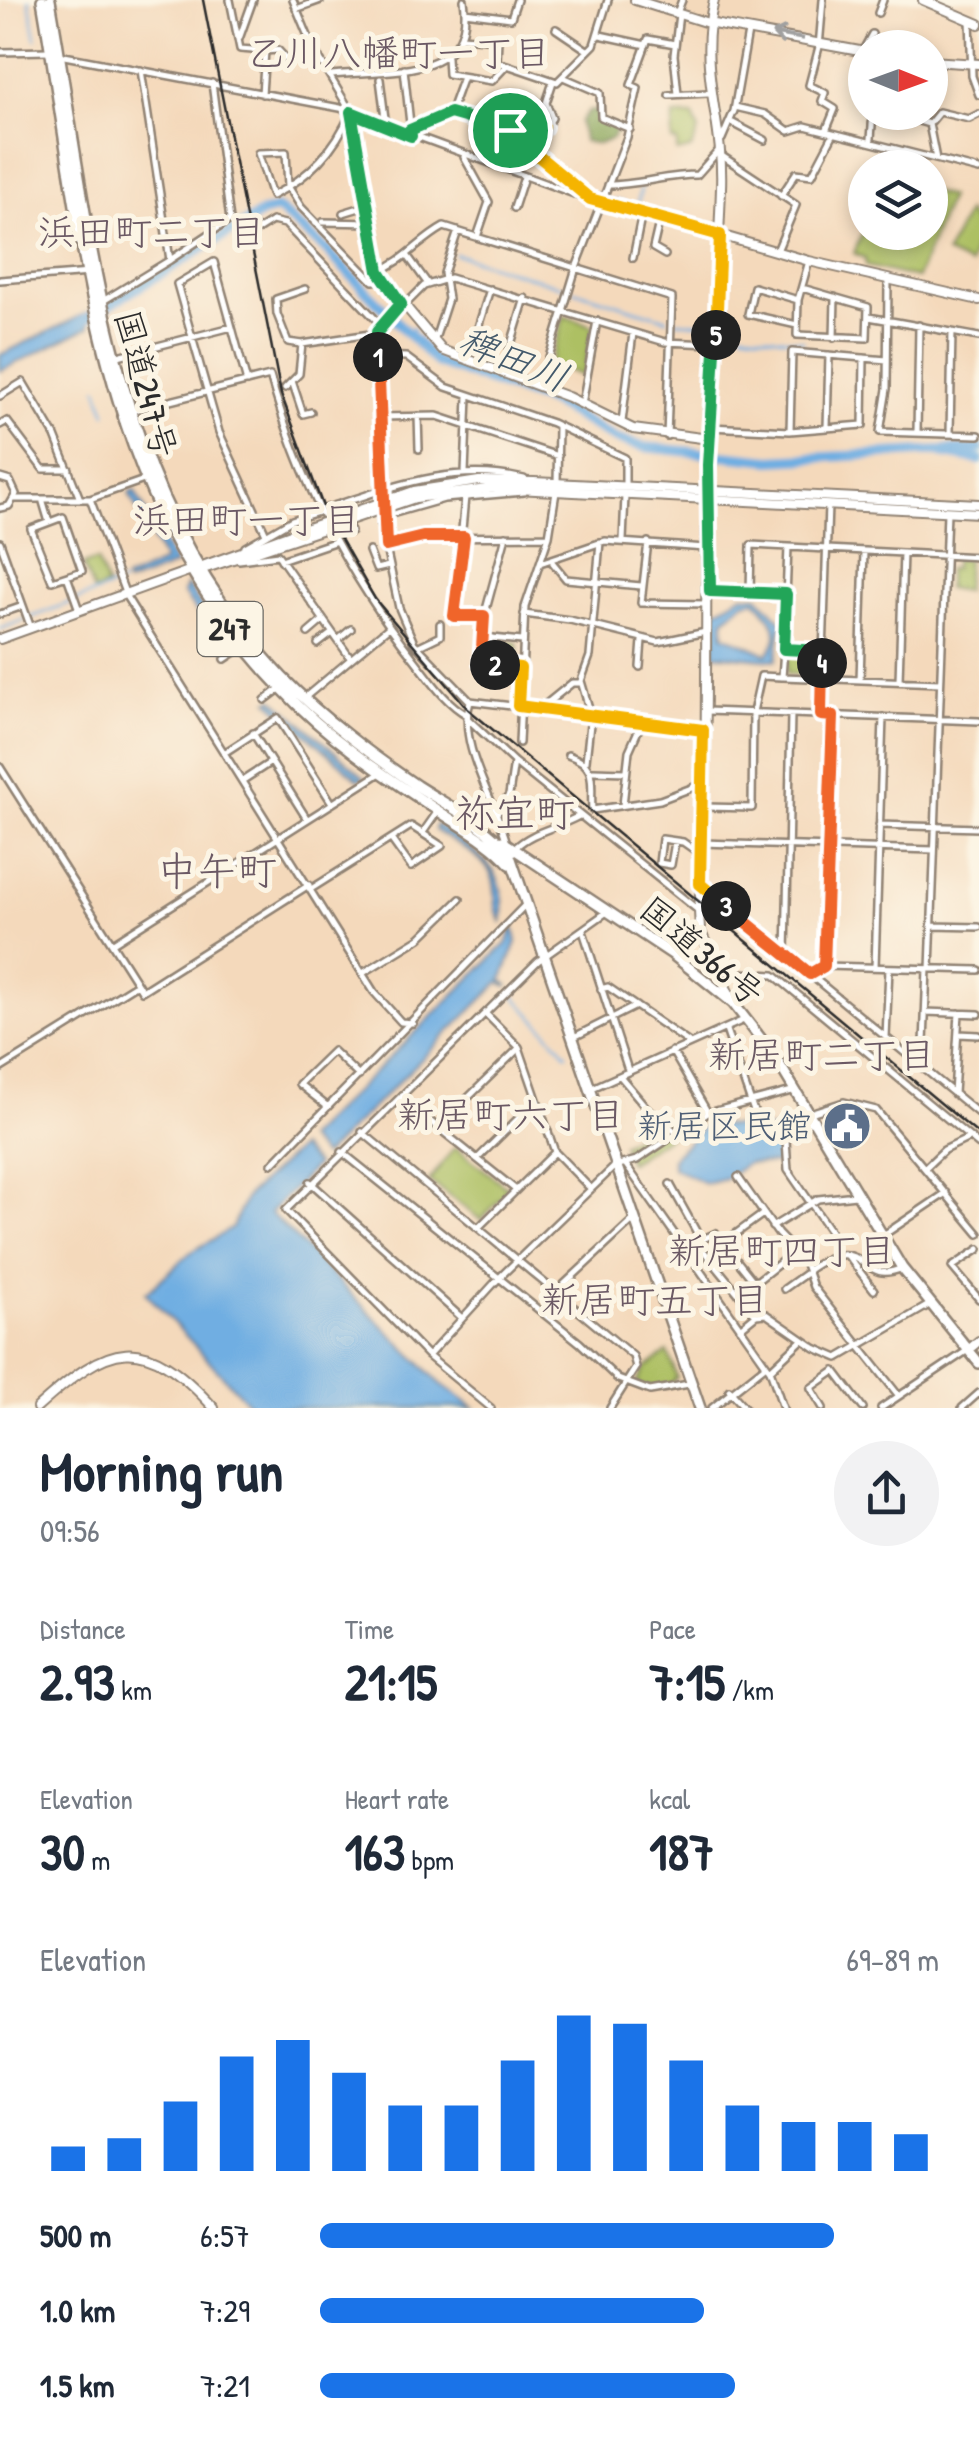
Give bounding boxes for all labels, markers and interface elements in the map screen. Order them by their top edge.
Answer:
district label: 乙川八幡町一丁目 [247,26,551,78]
one-way arrow [771,26,804,45]
north arrow [848,30,948,130]
map controls [848,30,948,250]
pin [468,88,553,173]
icon: arrive [483,103,538,158]
button: layers [848,150,948,250]
district label: 浜田町二丁目 [38,205,266,257]
street label: 国道247号 [104,304,189,463]
pin: 5 [691,310,741,360]
water label: 稗田川 [452,313,577,404]
text: 5 [710,316,722,354]
pin: 1 [353,332,403,382]
text: 1 [373,338,383,376]
district label: 浜田町一丁目 [133,493,361,545]
road number: 247 [198,602,262,656]
pin: 4 [797,638,847,688]
pin: 2 [470,640,520,690]
text: 4 [817,644,827,682]
text: 2 [488,646,502,684]
district label: 祢宜町 [455,785,575,839]
district label: 中午町 [157,843,277,897]
pin: 3 [701,881,751,931]
street label: 国道366号 [632,887,772,1015]
district label: 新居町二丁目 [708,1028,936,1080]
district label: 新居町六丁目 [397,1088,625,1140]
public building icon: 新居区民館 [821,1100,873,1152]
place label: 新居区民館 [637,1102,812,1149]
district label: 新居町四丁目 [668,1224,896,1276]
district label: 新居町五丁目 [541,1273,769,1325]
text: Morning run [40,1434,283,1508]
button: share [834,1441,939,1546]
text: 09:56 [40,1509,100,1552]
text: Distance [40,1610,126,1648]
text: Time [345,1610,394,1648]
text: Pace [649,1610,696,1648]
text: 2.93 [40,1648,115,1716]
text: 21:15 [345,1648,437,1716]
text: 7:15 [649,1648,725,1716]
text: km [115,1671,152,1709]
text: /km [725,1671,774,1709]
text: Elevation [40,1780,133,1818]
text: Heart rate [345,1780,449,1818]
text: kcal [649,1780,690,1818]
text: 30 [40,1818,85,1886]
text: 163 [345,1818,405,1886]
text: 187 [649,1818,714,1886]
text: m [85,1841,110,1879]
text: bpm [405,1841,454,1879]
text: Elevation [40,1938,146,1981]
text: 69–89 m [846,1938,939,1981]
text: 500 m [40,2214,111,2257]
text: 6:57 [200,2214,250,2257]
text: 1.0 km [40,2289,115,2332]
text: 7:29 [200,2289,250,2332]
text: 1.5 km [40,2364,114,2407]
text: 7:21 [200,2364,250,2407]

